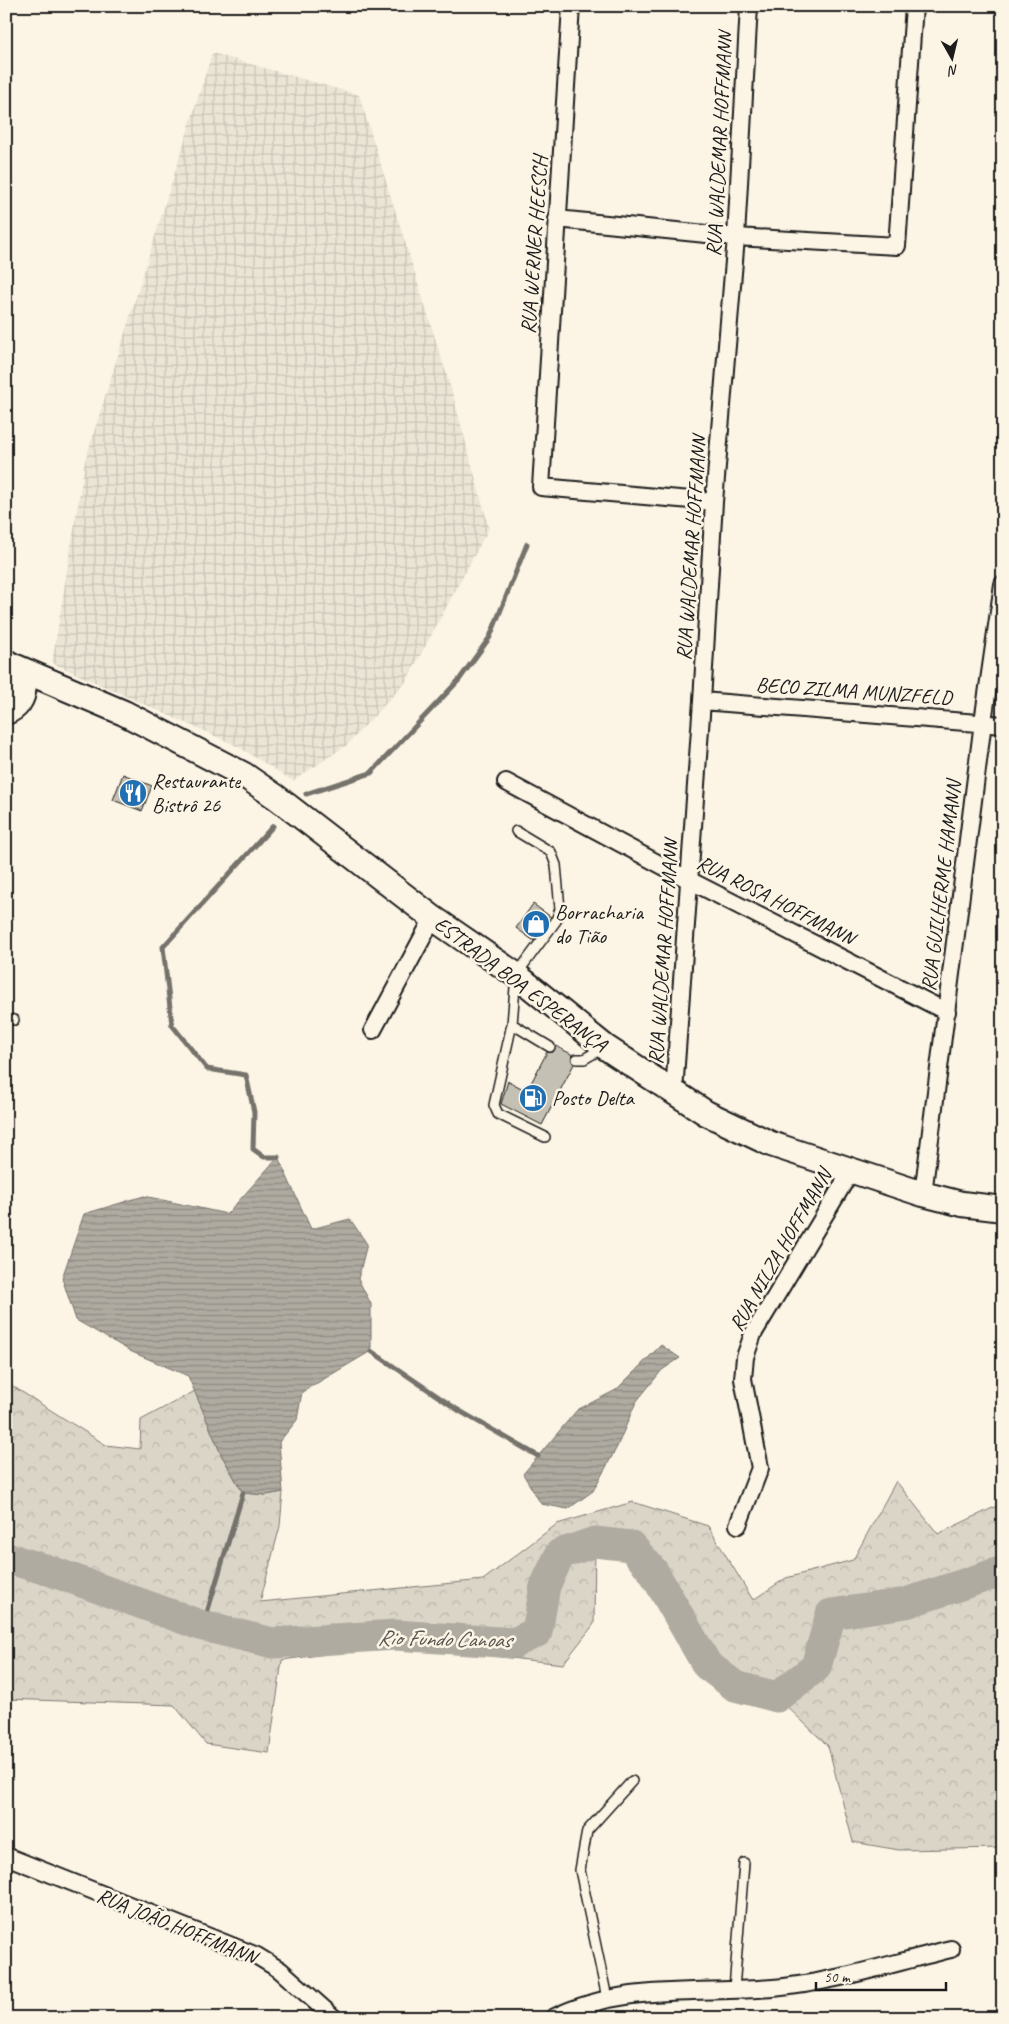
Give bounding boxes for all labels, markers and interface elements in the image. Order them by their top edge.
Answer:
street label: RUA WALDEMAR HOFFMANN [700,28,738,257]
north arrow [926,32,976,82]
text: N [946,61,959,80]
street label: RUA WERNER HEESCH [515,152,553,335]
street label: RUA WALDEMAR HOFFMANN [670,432,712,661]
street label: BECO ZILMA MUNZFELD [755,671,955,711]
place label: Restaurante Bistrô 26 [152,768,241,818]
street label: RUA GUILHERME HAMANN [915,776,967,993]
restaurant icon: Restaurante Bistrô 26 [118,778,148,808]
street label: RUA WALDEMAR HOFFMANN [642,836,684,1065]
street label: RUA ROSA HOFFMANN [693,849,862,952]
place label: Borracharia do Tião [555,899,645,949]
shop icon: Borracharia do Tião [521,909,551,939]
street label: ESTRADA BOA ESPERANÇA [429,911,614,1058]
fuel station icon: Posto Delta [518,1083,548,1113]
place label: Posto Delta [552,1085,636,1111]
street label: RUA NILZA HOFFMANN [723,1162,839,1336]
water label: Rio Fundo Canoas [377,1624,515,1654]
street label: RUA JOÃO HOFFMANN [93,1882,264,1971]
scale bar [816,1959,946,1991]
text: 50 m [824,1968,851,1987]

